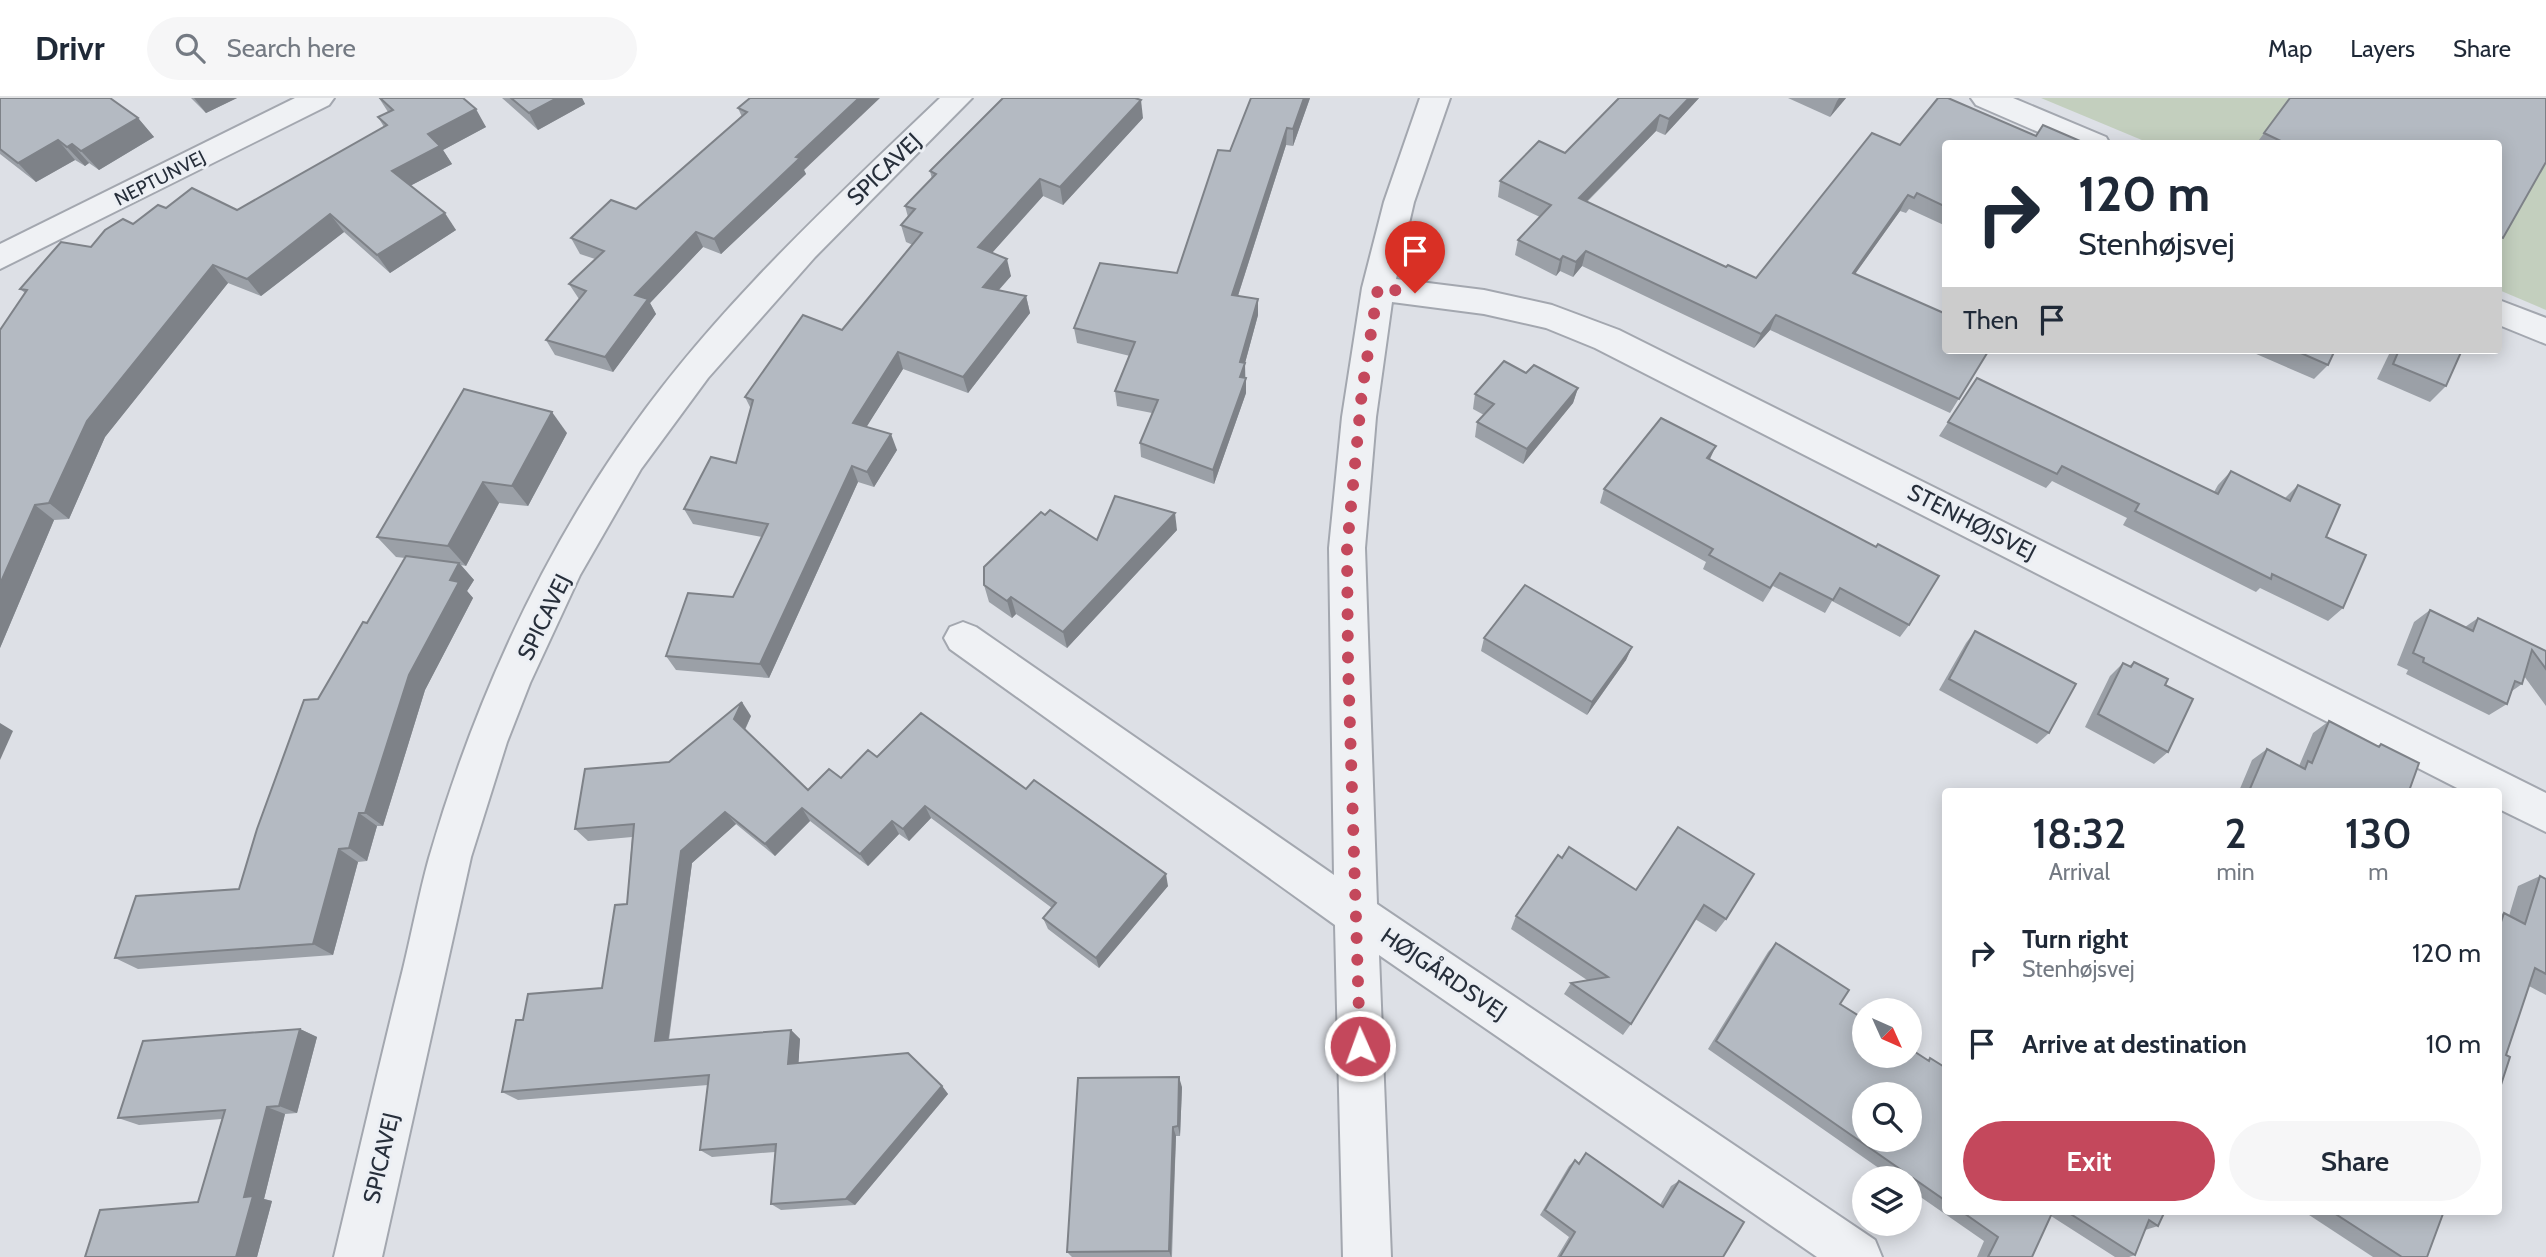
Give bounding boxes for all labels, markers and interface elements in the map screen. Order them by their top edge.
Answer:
search box [147,17,637,80]
text: Drivr [35,28,105,68]
icon: search [171,29,209,67]
text: Search here [227,32,356,64]
text: Map [2268,34,2312,63]
text: Layers [2350,34,2415,63]
text: Share [2453,34,2511,63]
street label: SPICAVEJ [841,127,927,211]
street label: NEPTUNVEJ [111,145,209,211]
text: 120 m [2078,164,2210,223]
icon: right [1963,168,2054,259]
pin [1385,221,1445,293]
text: Stenhøjsvej [2078,224,2235,263]
icon: arrive [1396,232,1434,270]
icon: arrive [2033,301,2071,339]
text: Then [1963,304,2019,336]
street label: STENHØJSVEJ [1903,478,2041,566]
street label: SPICAVEJ [511,569,577,665]
text: 18:32 [2032,807,2126,859]
text: 2 [2224,807,2247,859]
text: 130 [2345,807,2412,859]
text: Arrival [2049,858,2110,886]
text: min [2217,858,2255,886]
text: m [2368,858,2388,886]
street label: HØJGÅRDSVEJ [1376,921,1513,1026]
text: Turn right [2022,923,2128,955]
icon: right [1963,934,2001,972]
text: 120 m [2412,937,2481,969]
text: Stenhøjsvej [2022,955,2135,983]
north arrow [1852,998,1922,1068]
map controls [1852,998,1922,1236]
position arrow [1323,1009,1397,1083]
icon: arrive [1963,1025,2001,1063]
text: Arrive at destination [2022,1028,2247,1060]
text: 10 m [2426,1028,2481,1060]
button: search [1852,1082,1922,1152]
street label: SPICAVEJ [357,1110,405,1206]
button: Exit [1963,1121,2215,1201]
button: Share [2229,1121,2481,1201]
button: layers [1852,1166,1922,1236]

